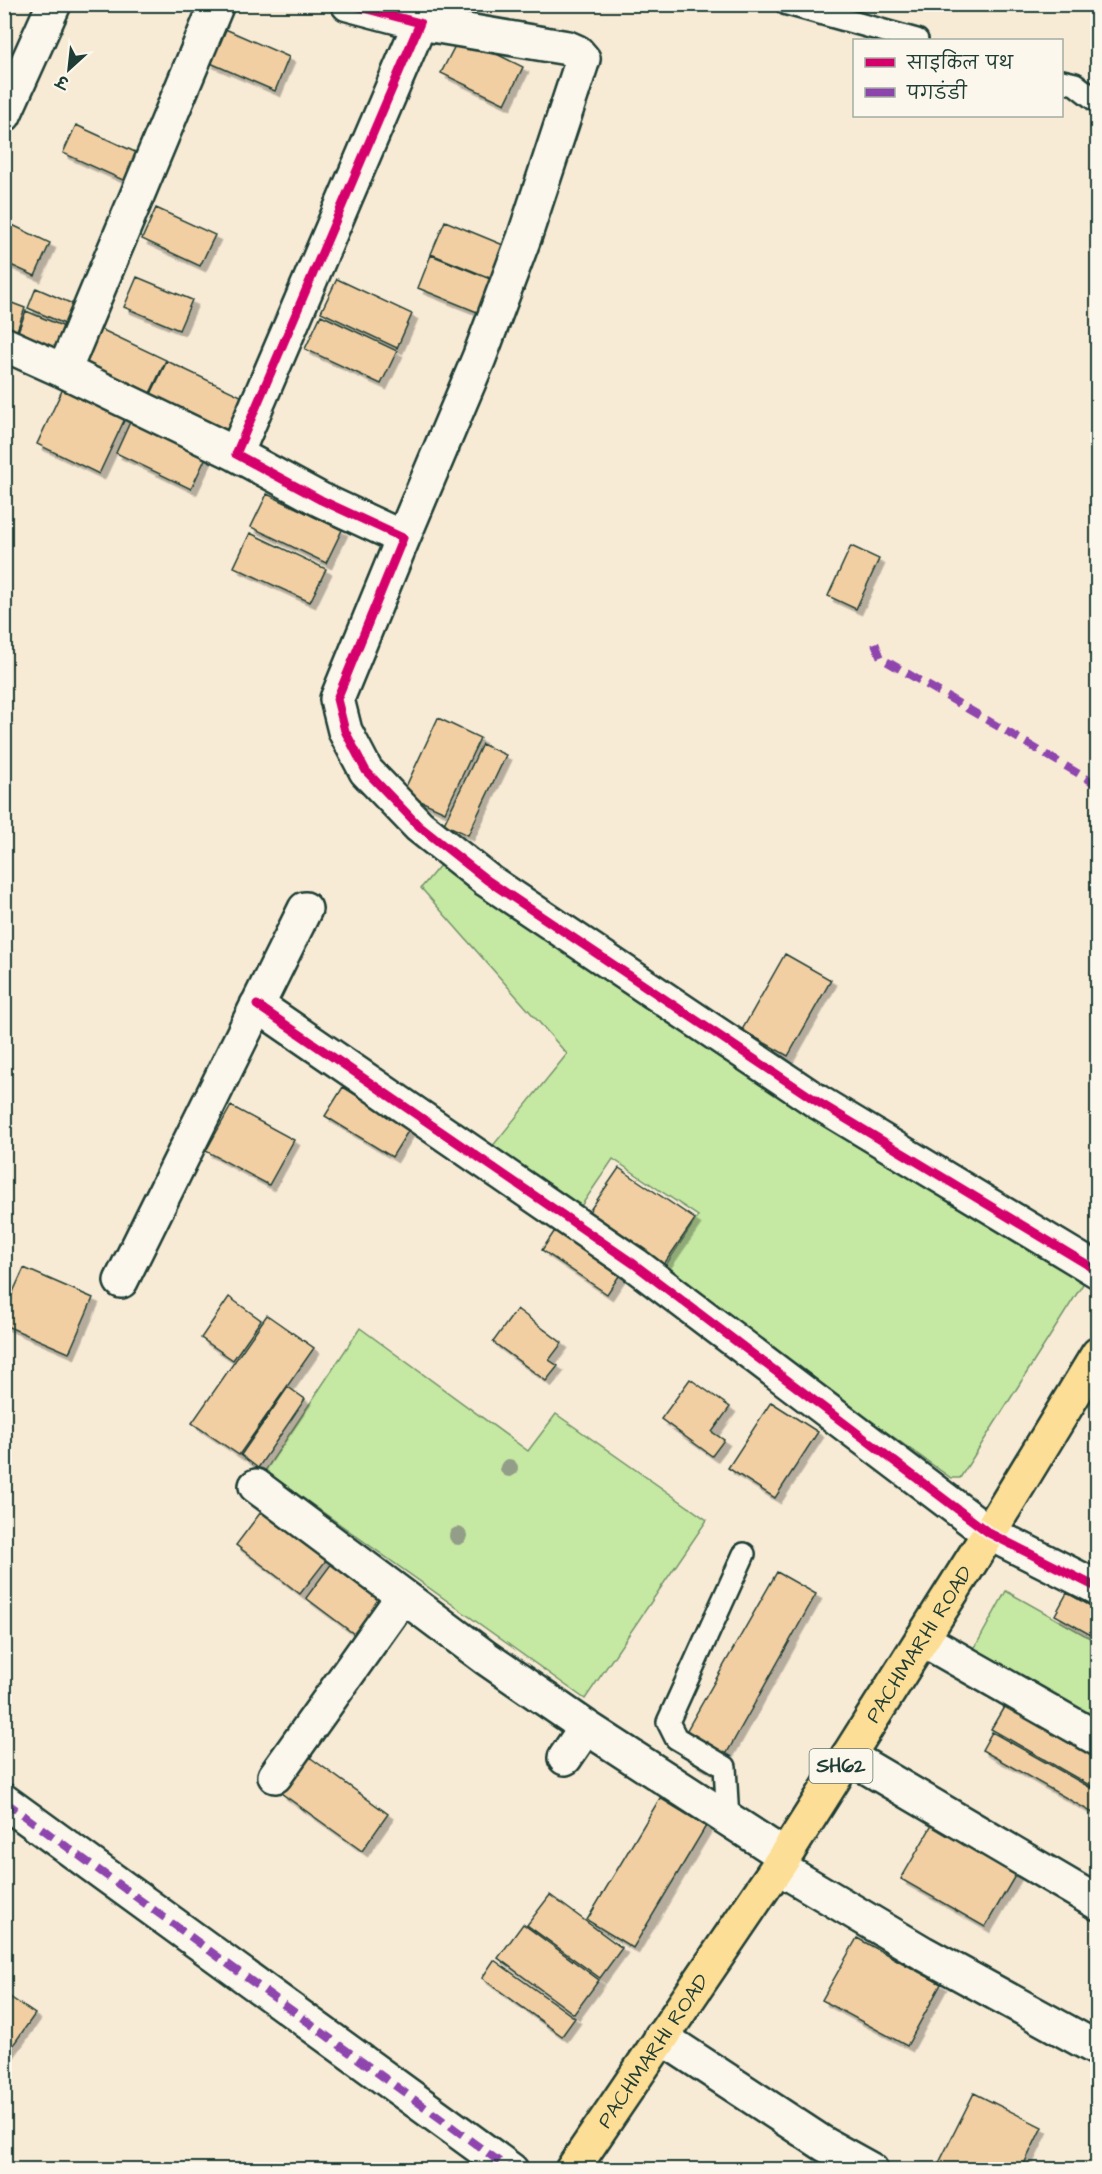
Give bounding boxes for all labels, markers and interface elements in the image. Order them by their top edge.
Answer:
north arrow [39,39,99,99]
legend [853,39,1063,117]
text: साइकिल पथ [906,49,1015,76]
text: उ [52,69,74,95]
text: पगडंडी [906,79,967,106]
street label: PACHMARHI ROAD [858,1560,980,1728]
road number: SH62 [810,1749,872,1783]
street label: PACHMARHI ROAD [590,1968,716,2134]

